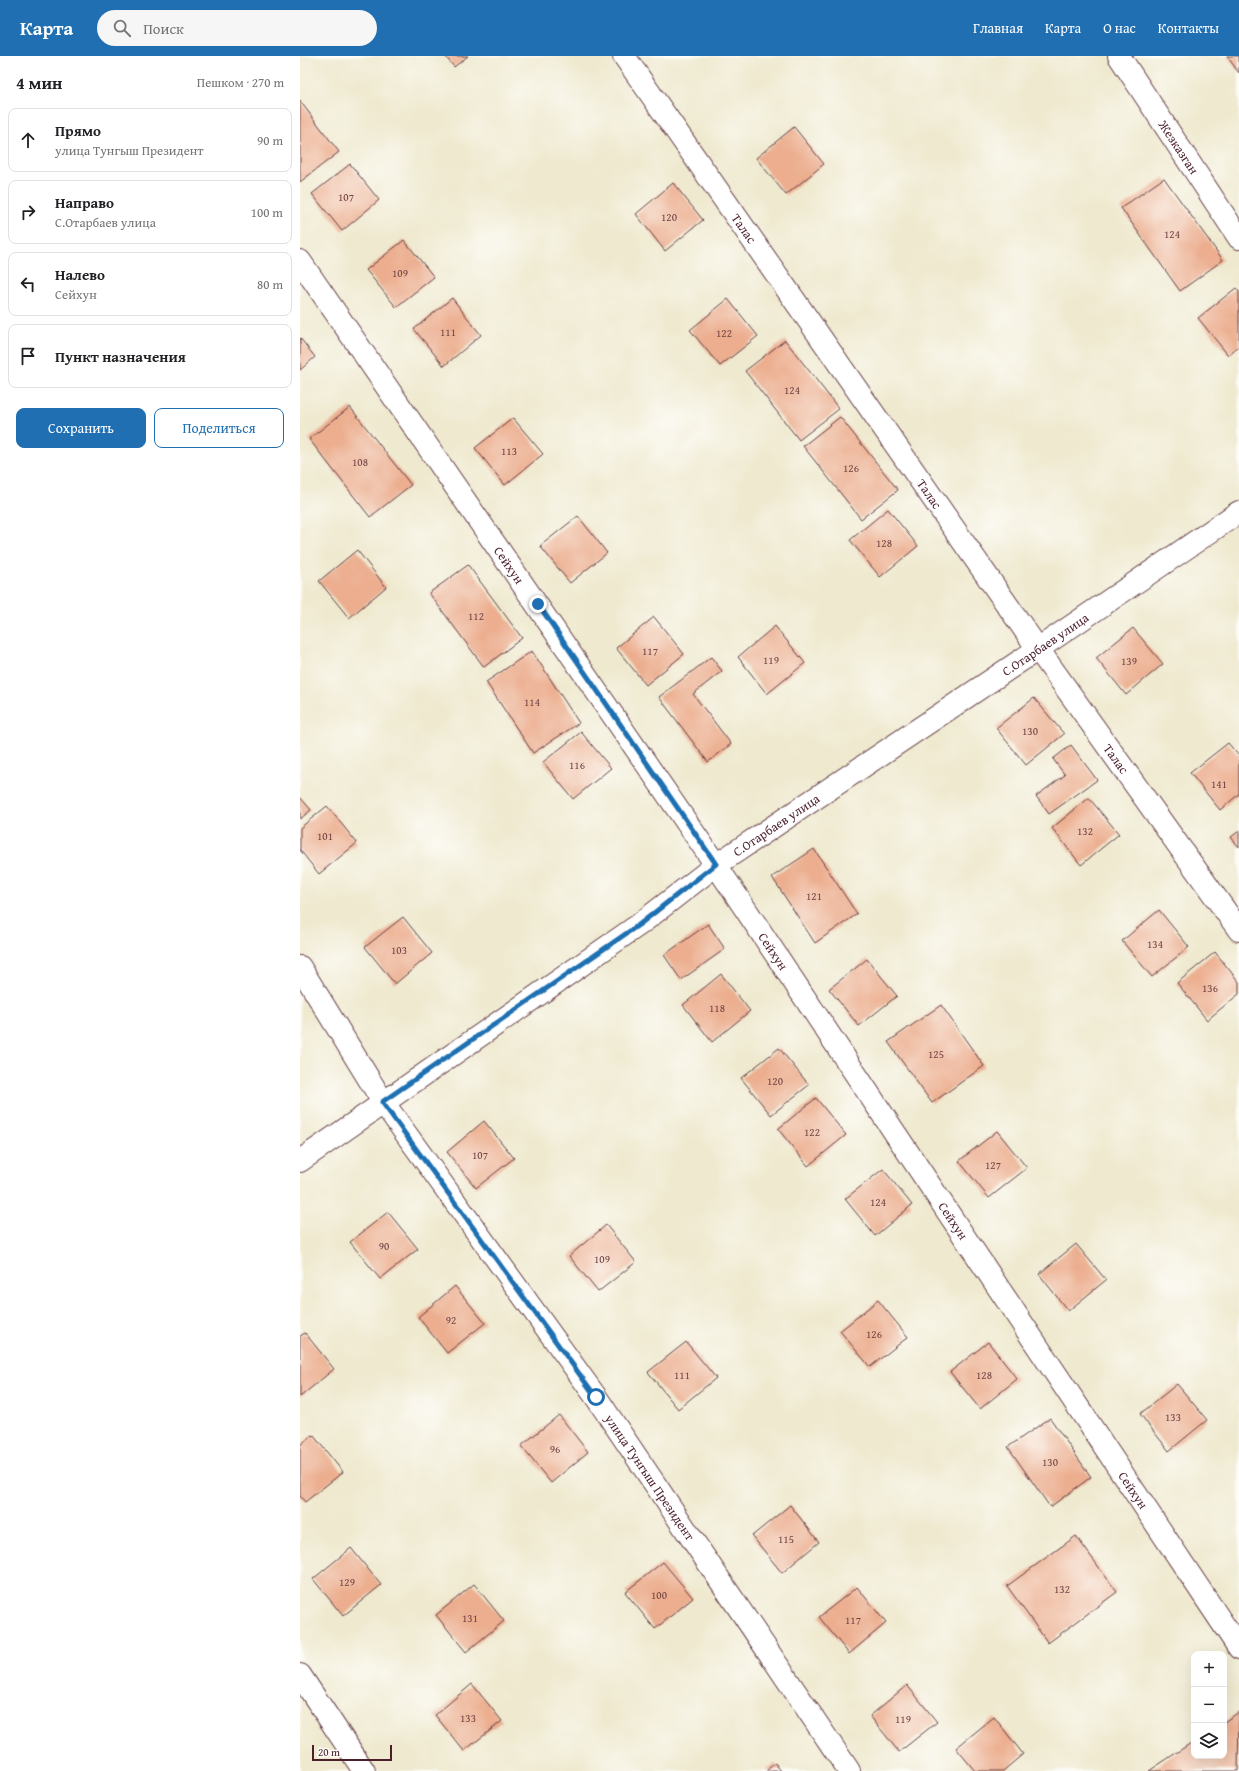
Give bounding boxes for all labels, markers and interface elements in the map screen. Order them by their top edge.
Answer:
search box [97,10,377,46]
text: Карта [20,14,73,42]
icon: search [111,17,133,39]
text: Поиск [143,18,184,39]
text: Главная [973,18,1023,38]
text: Карта [1045,18,1081,38]
text: О нас [1103,18,1136,38]
text: Контакты [1158,18,1219,38]
text: 4 мин [16,70,62,95]
text: Пешком · 270 m [197,73,284,92]
street label: Жезказган [1153,116,1204,178]
text: Прямо [55,120,101,141]
icon: ahead [17,129,39,151]
text: 90 m [257,131,283,150]
text: улица Тунгыш Президент [55,141,204,160]
house number: 107 [338,189,354,205]
text: Направо [55,192,114,213]
icon: right [17,201,39,223]
text: 100 m [251,203,283,222]
house number: 120 [661,209,677,225]
street label: Талас [727,210,761,247]
text: С.Отарбаев улица [55,213,156,232]
house number: 124 [1164,226,1180,242]
text: Налево [55,264,105,285]
house number: 109 [392,265,408,281]
icon: left [17,273,39,295]
text: 80 m [257,275,283,294]
text: Сейхун [55,285,97,304]
house number: 111 [440,324,456,340]
house number: 122 [716,325,732,341]
icon: arrive [17,345,39,367]
text: Пункт назначения [55,346,186,367]
house number: 124 [784,382,800,398]
button: Сохранить [16,408,146,448]
button: Поделиться [154,408,284,448]
house number: 113 [501,443,517,459]
house number: 108 [352,454,368,470]
house number: 126 [843,460,859,476]
street label: Талас [912,475,947,513]
house number: 128 [876,535,892,551]
street label: Сейхун [489,543,529,588]
route end [529,595,547,613]
house number: 112 [468,608,484,624]
street label: С.Отарбаев улица [998,608,1093,681]
house number: 117 [642,643,658,659]
house number: 119 [763,652,779,668]
house number: 139 [1121,653,1137,669]
house number: 114 [524,694,540,710]
house number: 130 [1022,723,1038,739]
street label: Талас [1099,740,1133,778]
house number: 116 [569,757,585,773]
house number: 141 [1211,776,1227,792]
street label: С.Отарбаев улица [729,789,824,861]
house number: 132 [1077,823,1093,839]
house number: 101 [317,828,333,844]
house number: 121 [806,888,822,904]
street label: Сейхун [754,929,793,974]
house number: 134 [1147,936,1163,952]
house number: 103 [391,942,407,958]
house number: 136 [1202,980,1218,996]
house number: 118 [709,1000,725,1016]
house number: 125 [928,1046,944,1062]
house number: 120 [767,1073,783,1089]
house number: 122 [804,1124,820,1140]
house number: 107 [472,1147,488,1163]
house number: 127 [985,1157,1001,1173]
house number: 124 [870,1194,886,1210]
street label: Сейхун [934,1198,973,1244]
house number: 90 [379,1238,389,1254]
house number: 109 [594,1251,610,1267]
house number: 92 [446,1312,456,1328]
house number: 126 [866,1326,882,1342]
house number: 111 [674,1367,690,1383]
house number: 128 [976,1367,992,1383]
route start [587,1388,605,1406]
house number: 133 [1165,1409,1181,1425]
street label: улица Тунгыш Президент [600,1410,700,1545]
house number: 96 [550,1441,560,1457]
house number: 130 [1042,1454,1058,1470]
street label: Сейхун [1114,1468,1153,1513]
house number: 115 [778,1531,794,1547]
house number: 129 [339,1574,355,1590]
house number: 132 [1054,1581,1070,1597]
house number: 100 [651,1587,667,1603]
house number: 131 [462,1610,478,1626]
house number: 117 [845,1612,861,1628]
map controls [1191,1651,1227,1759]
button: + [1191,1651,1227,1687]
button: − [1191,1687,1227,1723]
house number: 133 [460,1710,476,1726]
house number: 119 [895,1711,911,1727]
button: layers [1191,1723,1227,1759]
scale bar [312,1743,392,1762]
text: 20 m [318,1744,340,1760]

